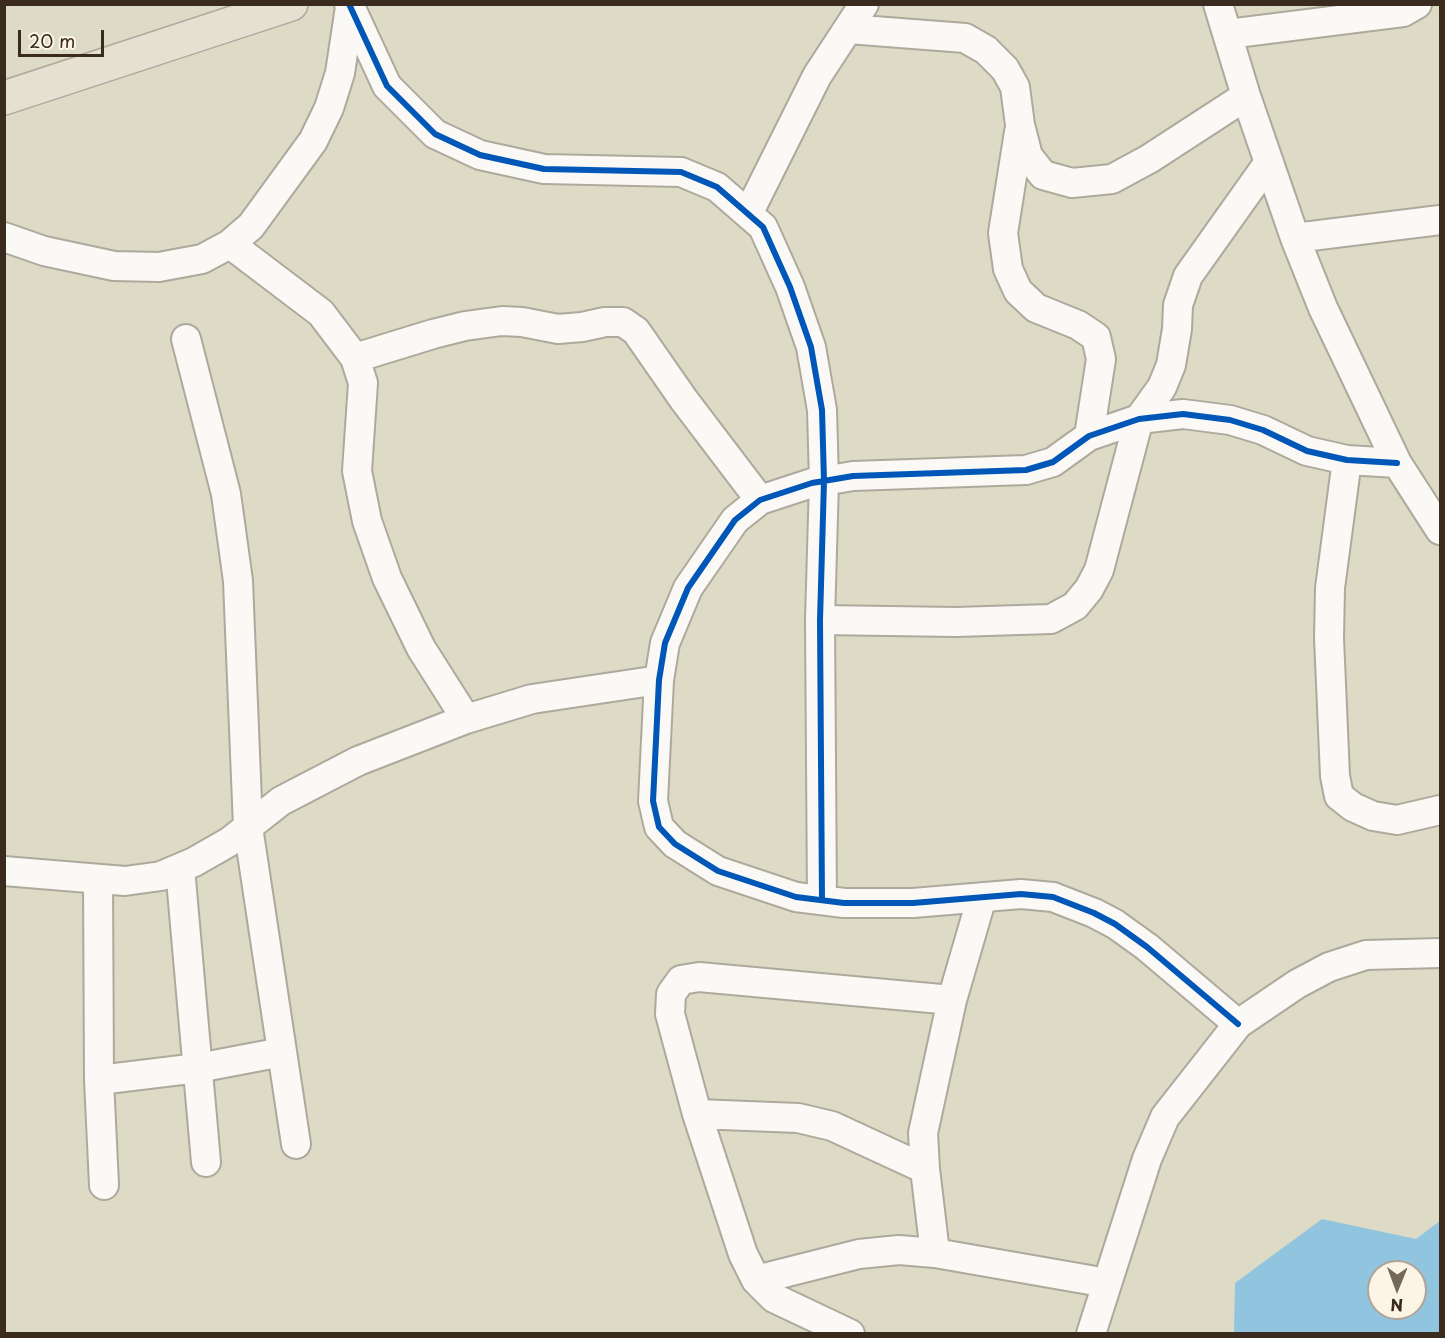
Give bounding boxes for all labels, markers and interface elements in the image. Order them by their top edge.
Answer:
scale bar [21,18,106,56]
text: 20 m [29,27,75,54]
north arrow [1367,1260,1427,1320]
text: N [1390,1294,1403,1318]

